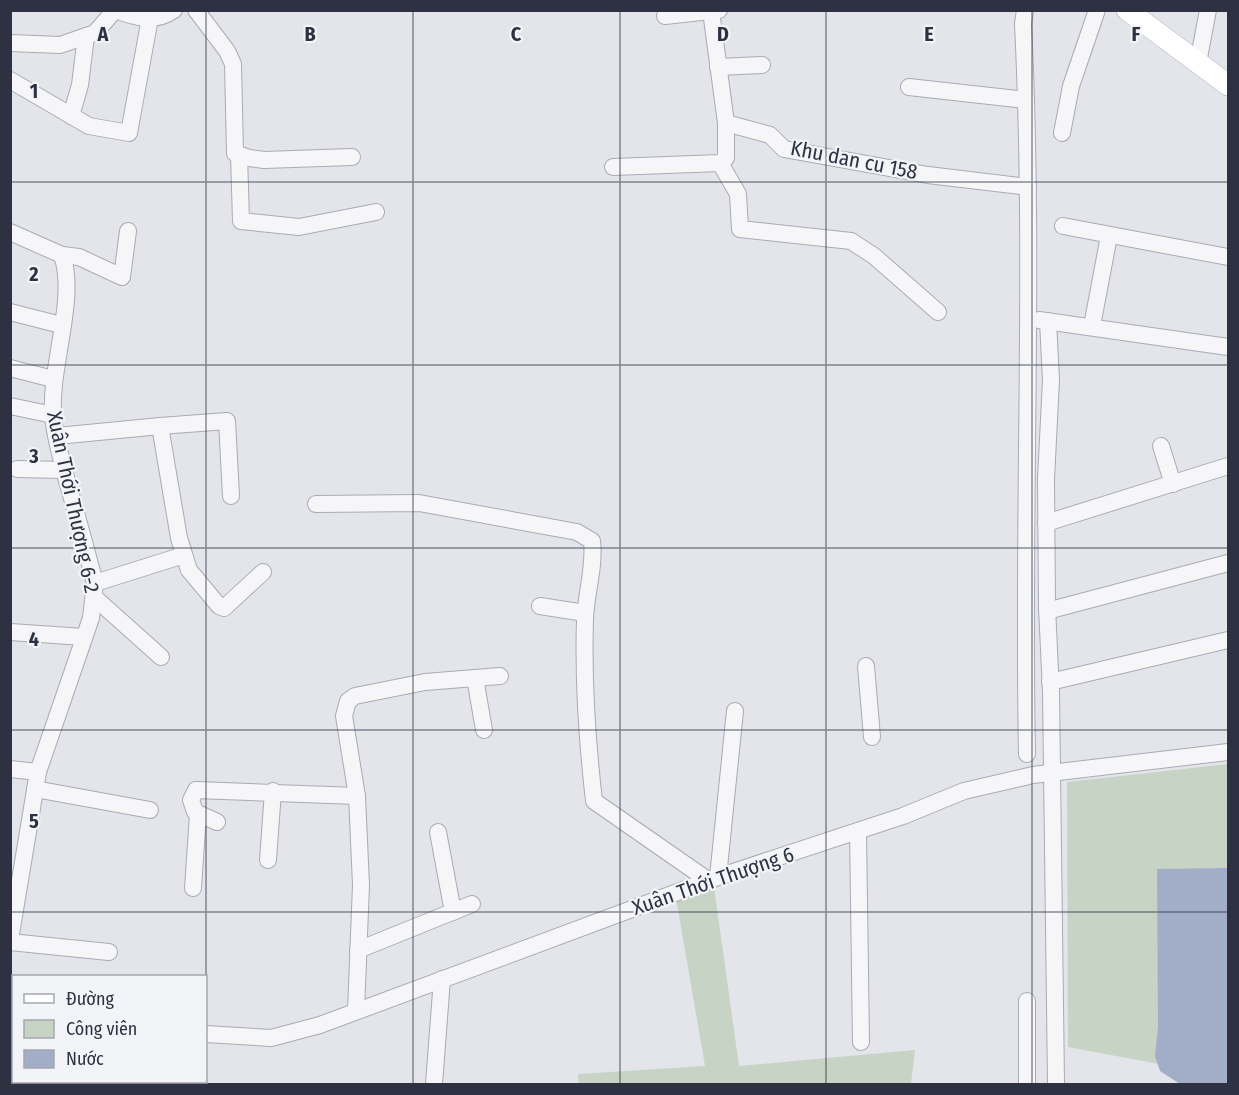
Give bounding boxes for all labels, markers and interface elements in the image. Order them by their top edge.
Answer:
text: A [97,22,110,46]
text: B [304,22,316,46]
text: C [511,22,522,46]
text: D [717,22,729,46]
text: E [924,22,934,46]
text: F [1132,22,1141,46]
text: 1 [30,79,38,103]
street label: Khu dan cu 158 [788,135,920,185]
text: 2 [28,262,39,286]
street label: Xuân Thới Thượng 6-2 [41,409,105,595]
text: 3 [28,444,39,468]
text: 4 [29,627,39,651]
text: 5 [29,809,39,833]
street label: Xuân Thới Thượng 6 [629,841,797,921]
legend [12,975,207,1083]
text: Đường [66,988,114,1010]
text: Công viên [66,1018,137,1040]
text: Nước [66,1048,104,1070]

